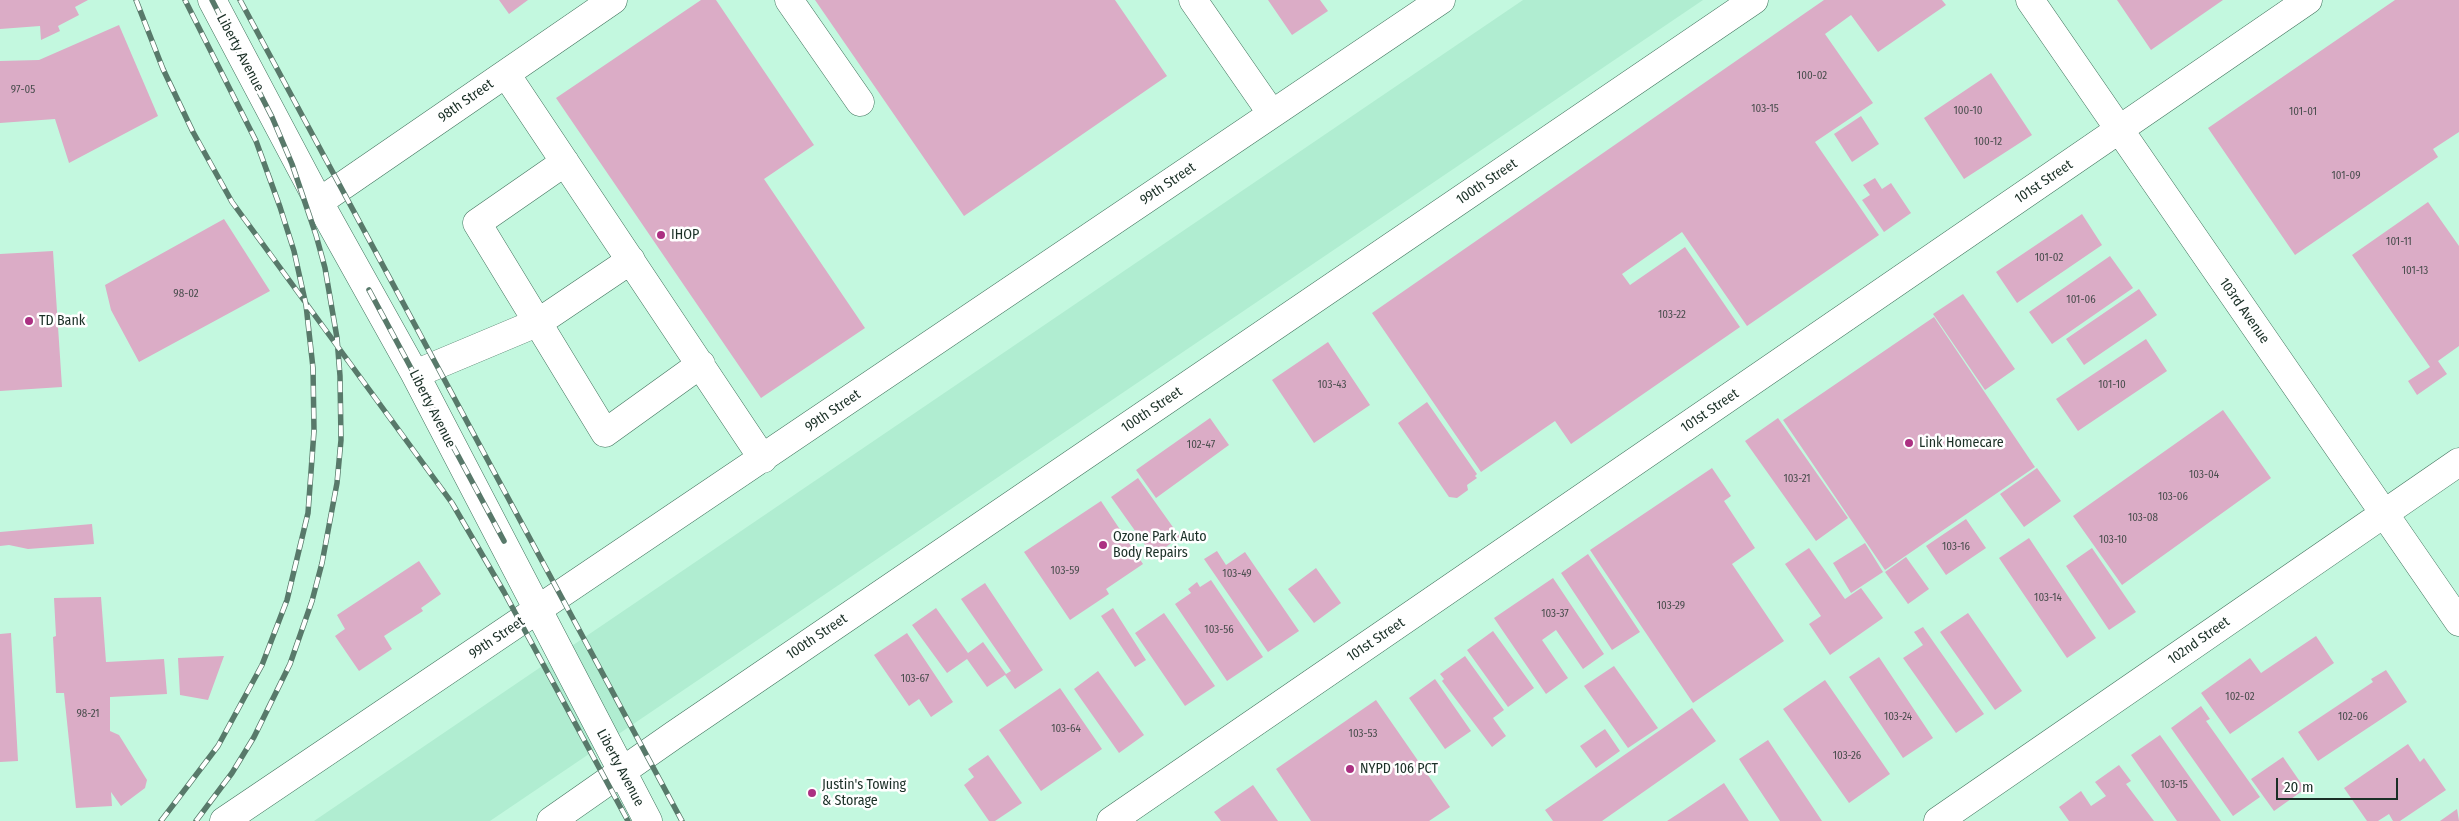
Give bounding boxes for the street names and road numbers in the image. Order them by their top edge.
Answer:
street label: Liberty Avenue [213,11,267,95]
street label: 98th Street [435,76,497,126]
street label: 100th Street [1453,156,1521,208]
street label: 101st Street [2012,157,2076,207]
street label: 99th Street [1137,159,1199,209]
street label: 103rd Avenue [2215,275,2273,347]
street label: Liberty Avenue [405,367,459,451]
street label: 100th Street [1118,384,1186,436]
street label: 99th Street [802,386,864,436]
street label: 101st Street [1678,386,1742,436]
street label: 100th Street [783,611,851,663]
street label: 99th Street [466,613,528,663]
street label: 102nd Street [2165,614,2233,668]
street label: 101st Street [1344,615,1408,665]
street label: Liberty Avenue [593,726,647,810]

